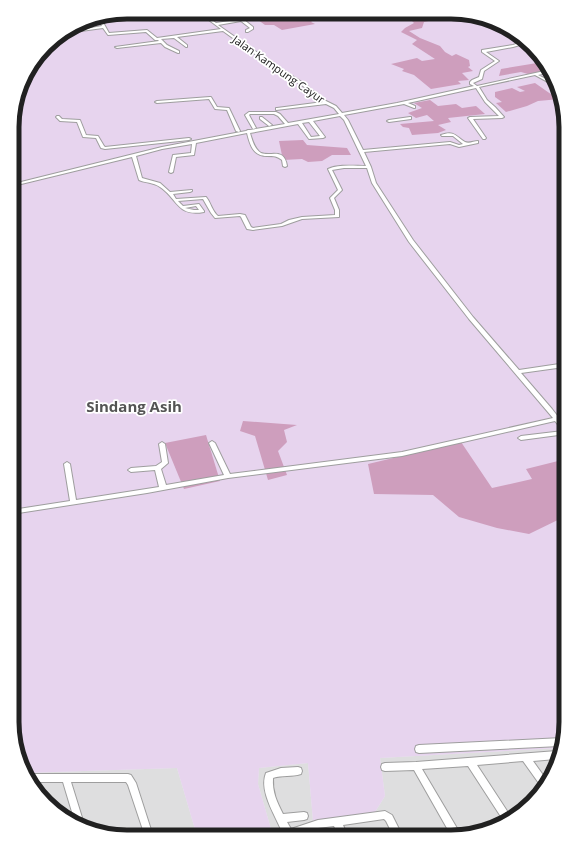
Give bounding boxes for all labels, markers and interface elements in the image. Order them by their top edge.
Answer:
street label: Jalan Kampung Cayur [229,31,329,107]
district label: Sindang Asih [86,396,182,416]

